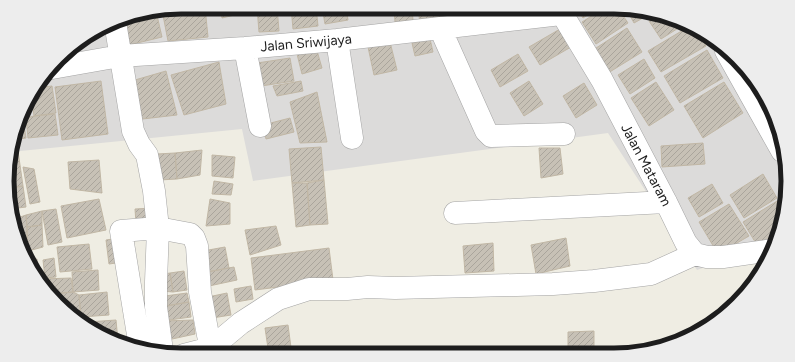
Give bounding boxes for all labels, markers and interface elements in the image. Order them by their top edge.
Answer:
street label: Jalan Sriwijaya [260,31,352,55]
street label: Jalan Mataram [617,121,675,209]

